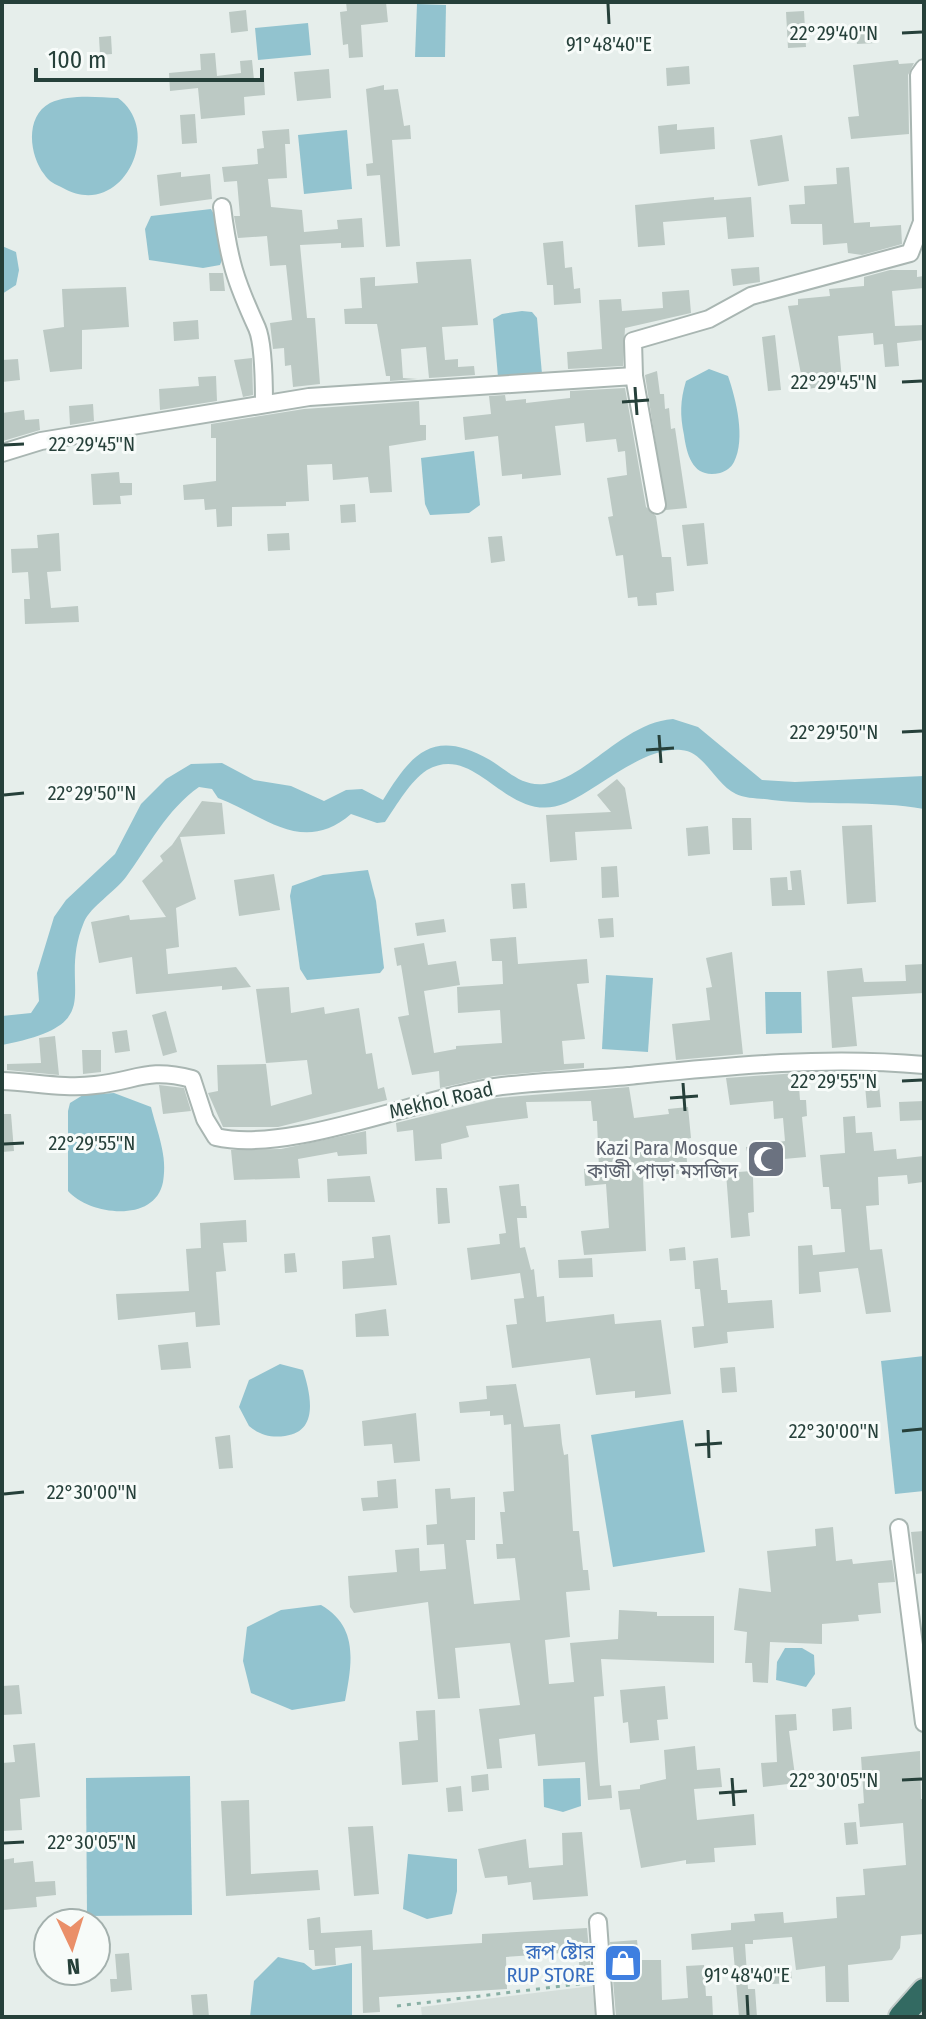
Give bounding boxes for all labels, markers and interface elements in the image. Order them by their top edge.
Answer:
text: 22°29'40"N [790,21,878,45]
scale bar [36,32,262,82]
text: 91°48'40"E [566,32,652,56]
text: 100 m [48,46,106,74]
text: 22°29'45"N [791,370,877,394]
text: 22°29'45"N [49,432,135,456]
text: 22°29'50"N [790,720,878,744]
text: 22°29'50"N [48,781,136,805]
text: 22°29'55"N [791,1069,877,1093]
street label: Mekhol Road [387,1076,495,1124]
text: 22°29'55"N [49,1131,135,1155]
place label: Kazi Para Mosque কাজী পাড়া মসজিদ [586,1136,739,1183]
mosque icon: Kazi Para Mosque কাজী পাড়া মসজিদ [745,1138,787,1180]
text: 22°30'00"N [789,1419,879,1443]
text: 22°30'00"N [47,1480,137,1504]
text: 22°30'05"N [790,1768,878,1792]
text: 22°30'05"N [48,1830,136,1854]
north arrow [32,1907,112,1987]
place label: রূপ ষ্টোর RUP STORE [506,1940,596,1987]
shop icon: রূপ ষ্টোর RUP STORE [602,1942,644,1984]
text: N [66,1953,81,1980]
text: 91°48'40"E [704,1963,790,1987]

